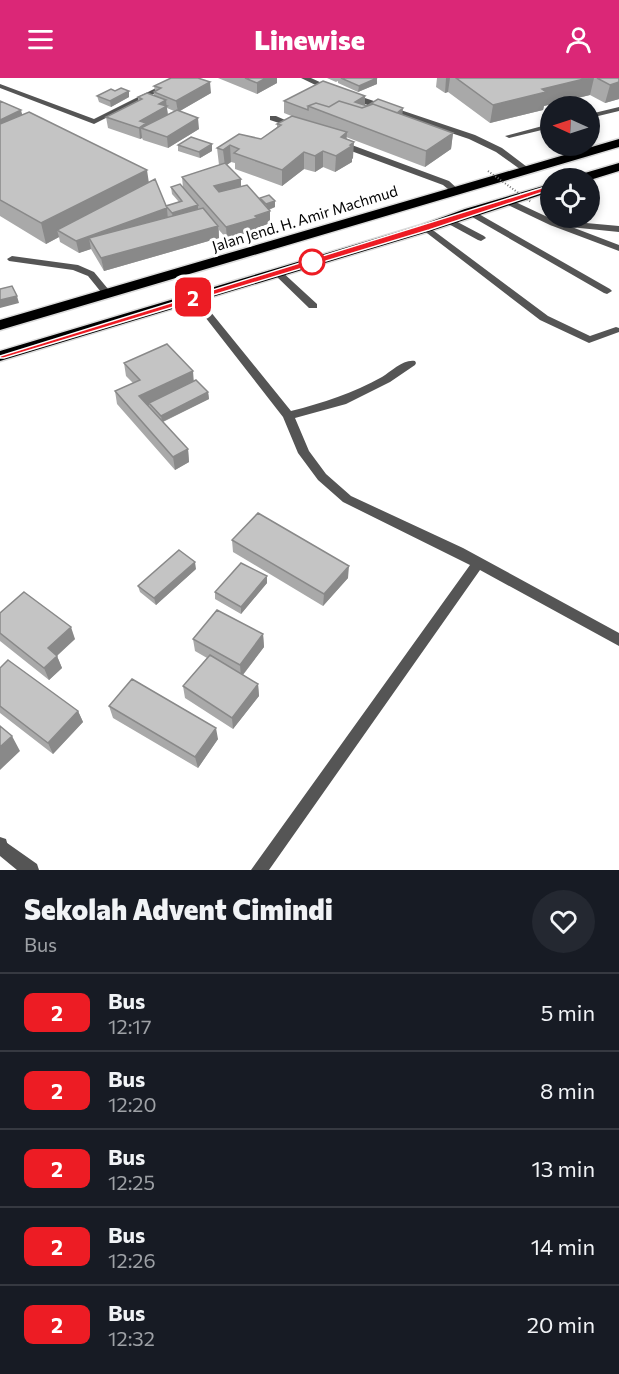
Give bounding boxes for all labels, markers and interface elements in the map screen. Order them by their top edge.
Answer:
icon: menu [24,23,57,56]
text: Linewise [254,23,365,56]
icon: person [562,23,595,56]
north arrow [540,96,600,156]
map controls [540,96,600,228]
button: locate [540,168,600,228]
street label: Jalan Jend. H. Amir Machmud [210,181,400,255]
unlabelled marker [299,249,325,275]
line badge: 2 [174,278,212,316]
text: 2 [187,285,199,310]
button: heart [532,890,595,953]
text: Sekolah Advent Cimindi [24,892,333,926]
text: Bus [24,932,57,956]
text: Bus [108,987,145,1014]
text: 5 min [541,999,595,1026]
text: 2 [51,1000,63,1025]
text: 12:17 [108,1014,151,1038]
text: Bus [108,1065,145,1092]
text: 8 min [540,1077,595,1104]
text: 2 [51,1078,63,1103]
text: 12:20 [108,1092,156,1116]
text: Bus [108,1143,145,1170]
text: 13 min [531,1155,595,1182]
text: 2 [51,1156,63,1181]
text: 12:25 [108,1170,155,1194]
text: Bus [108,1221,145,1248]
text: 14 min [531,1233,595,1260]
text: 2 [51,1234,63,1259]
text: 12:26 [108,1248,156,1272]
text: Bus [108,1299,145,1326]
text: 20 min [527,1311,595,1338]
text: 2 [51,1312,63,1337]
text: 12:32 [108,1326,155,1350]

